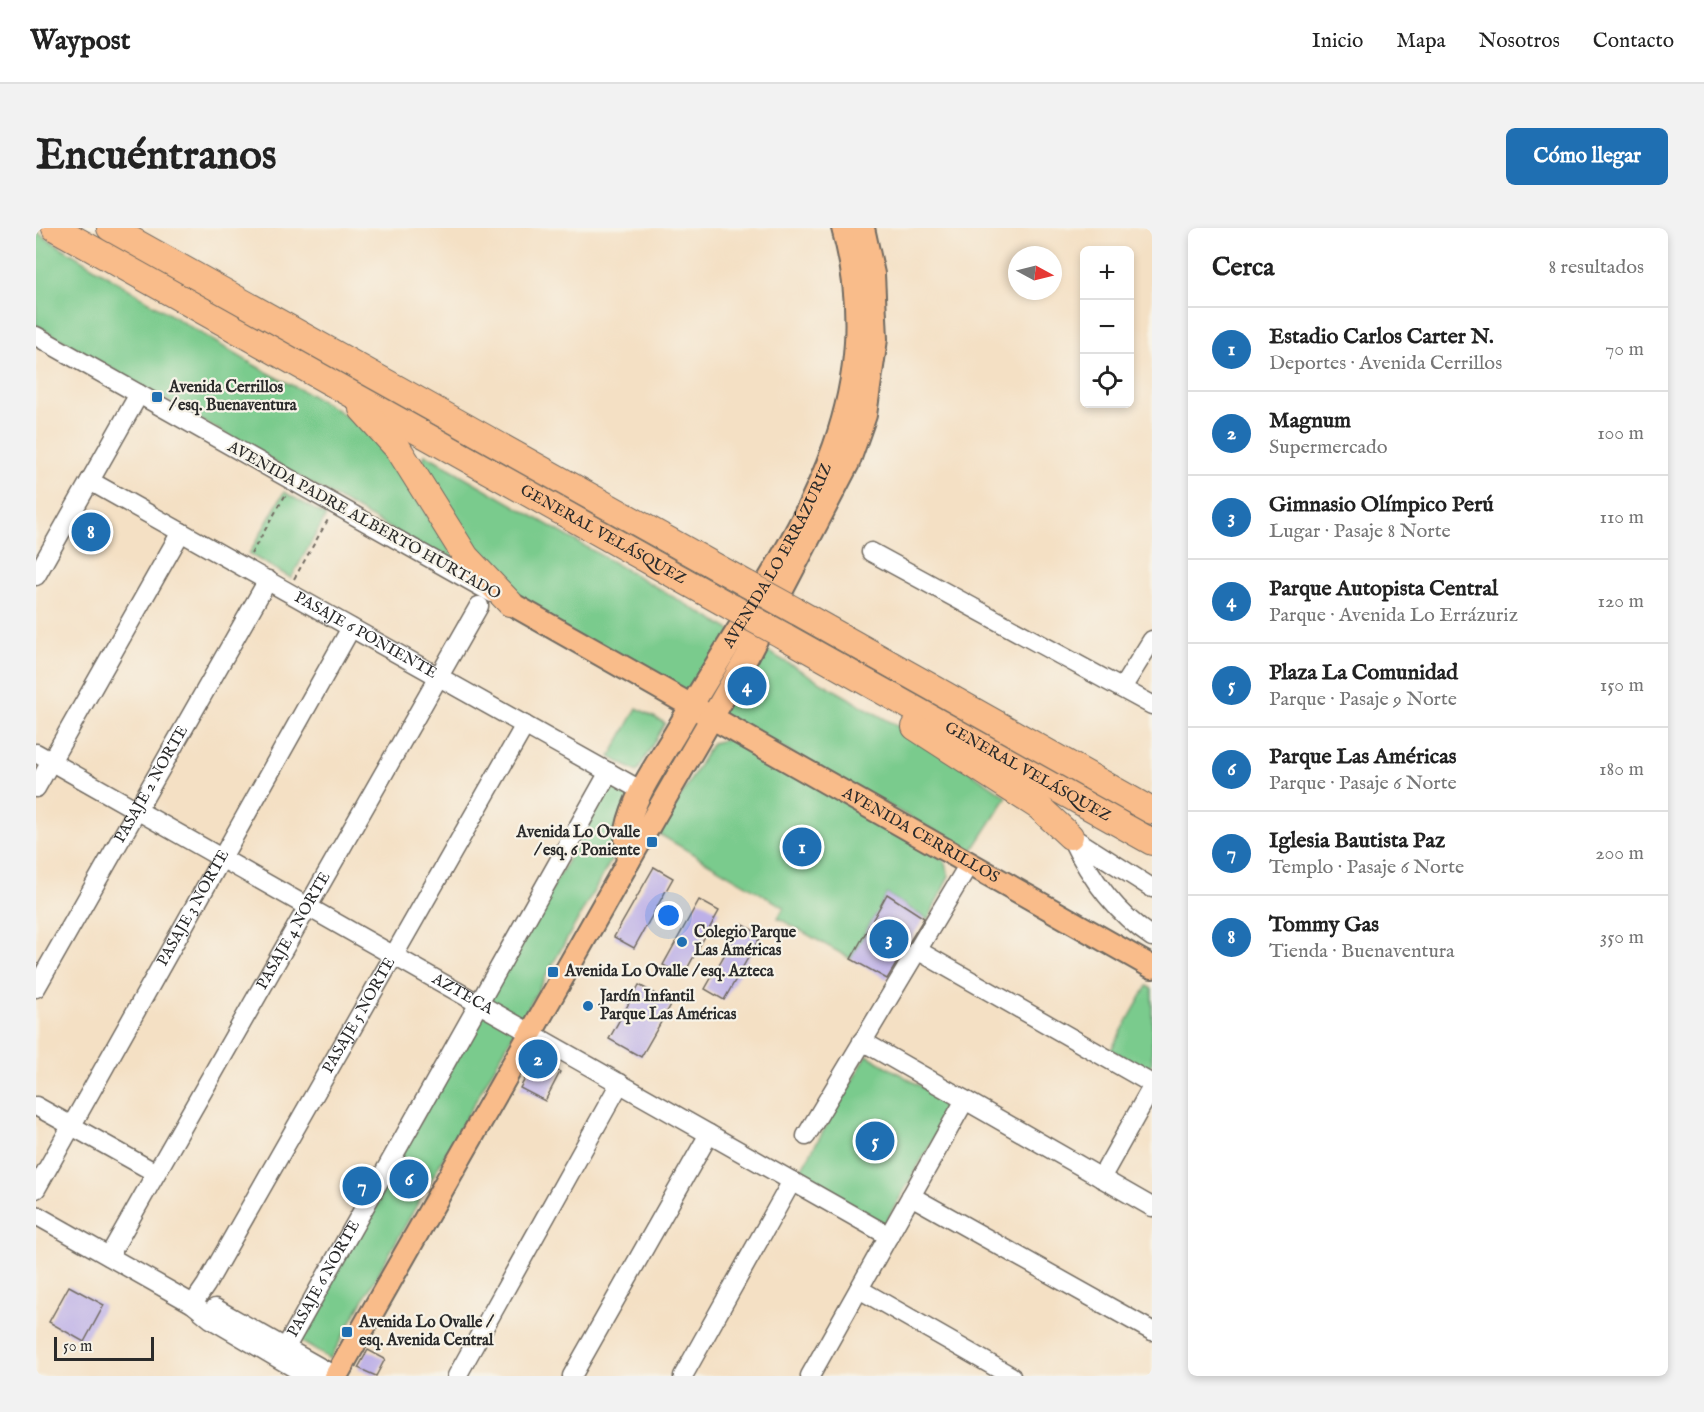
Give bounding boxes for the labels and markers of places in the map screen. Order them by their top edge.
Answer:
place label: Avenida Cerrillos / esq. Buenaventura [168,378,298,416]
marker: Avenida Cerrillos / esq. Buenaventura [150,390,164,404]
pin: 8 [72,510,110,554]
pin: 4 [728,664,766,708]
place label: Avenida Lo Ovalle / esq. 6 Poniente [516,823,641,861]
pin: 1 [782,824,822,870]
marker: Avenida Lo Ovalle / esq. 6 Poniente [645,835,659,849]
pin: 3 [870,916,908,962]
place label: Colegio Parque Las Américas [694,923,797,961]
marker: Colegio Parque Las Américas [675,935,689,949]
place label: Avenida Lo Ovalle / esq. Azteca [564,962,775,982]
marker: Avenida Lo Ovalle / esq. Azteca [546,965,560,979]
place label: Jardín Infantil Parque Las Américas [598,987,737,1025]
marker: Jardín Infantil Parque Las Américas [581,999,595,1013]
pin: 2 [518,1036,558,1082]
pin: 5 [856,1118,894,1164]
pin: 6 [390,1156,428,1202]
pin: 7 [342,1164,382,1208]
place label: Avenida Lo Ovalle / esq. Avenida Central [358,1313,495,1351]
marker: Avenida Lo Ovalle / esq. Avenida Central [340,1325,354,1339]

